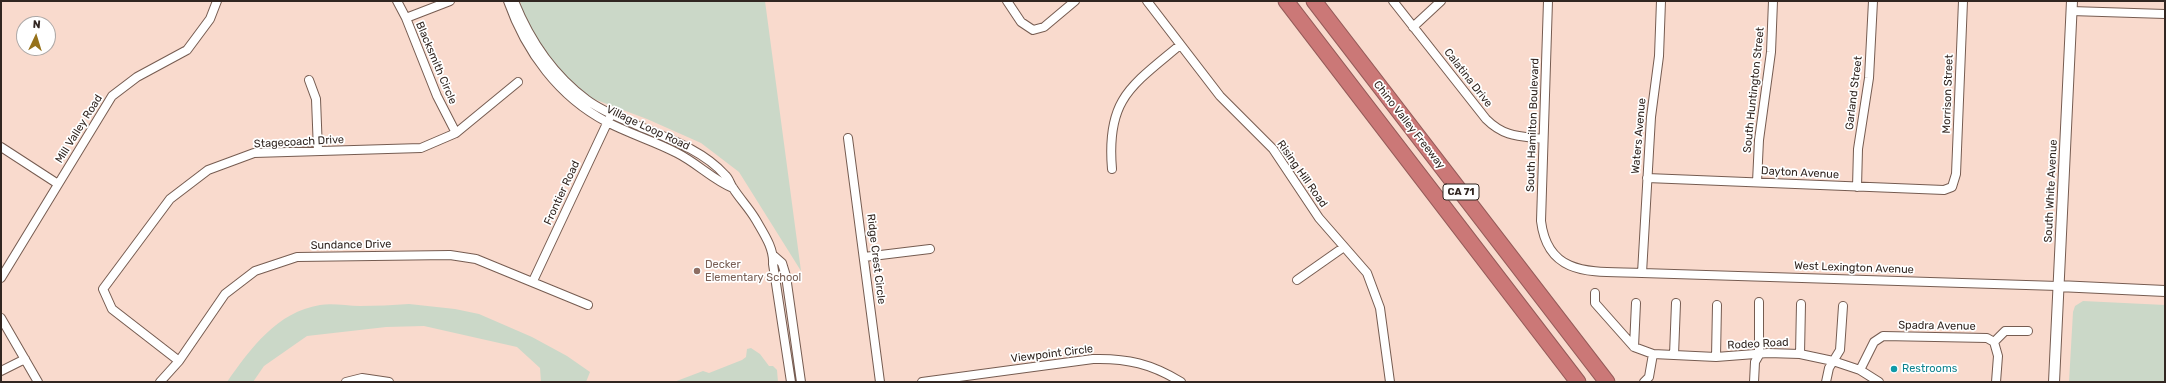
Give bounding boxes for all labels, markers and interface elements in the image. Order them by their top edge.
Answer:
north arrow [16,16,56,56]
text: N [32,18,41,31]
street label: Blacksmith Circle [413,20,459,106]
street label: South Huntington Street [1741,26,1767,154]
street label: Calatina Drive [1441,46,1495,110]
street label: Morrison Street [1940,54,1956,134]
street label: Garland Street [1843,55,1865,131]
street label: South Hamilton Boulevard [1524,58,1542,192]
street label: Chino Valley Freeway [1370,78,1448,172]
street label: Mill Valley Road [53,92,105,166]
street label: Waters Avenue [1629,98,1649,174]
street label: Village Loop Road [604,103,692,153]
street label: Stagecoach Drive [254,133,344,151]
street label: Rising Hill Road [1274,138,1330,210]
street label: South White Avenue [2042,139,2060,243]
street label: Frontier Road [541,159,583,227]
street label: Dayton Avenue [1761,164,1839,182]
road number: CA 71 [1443,184,1479,200]
street label: Ridge Crest Circle [864,213,888,305]
street label: Sundance Drive [310,238,392,252]
place label: Decker Elementary School [705,258,801,284]
street label: West Lexington Avenue [1794,259,1914,277]
marker: Decker Elementary School [692,266,702,276]
street label: Spadra Avenue [1898,319,1976,333]
street label: Rodeo Road [1727,336,1789,352]
street label: Viewpoint Circle [1010,342,1094,366]
place label: Restrooms [1902,362,1957,376]
marker: Restrooms [1889,364,1899,374]

